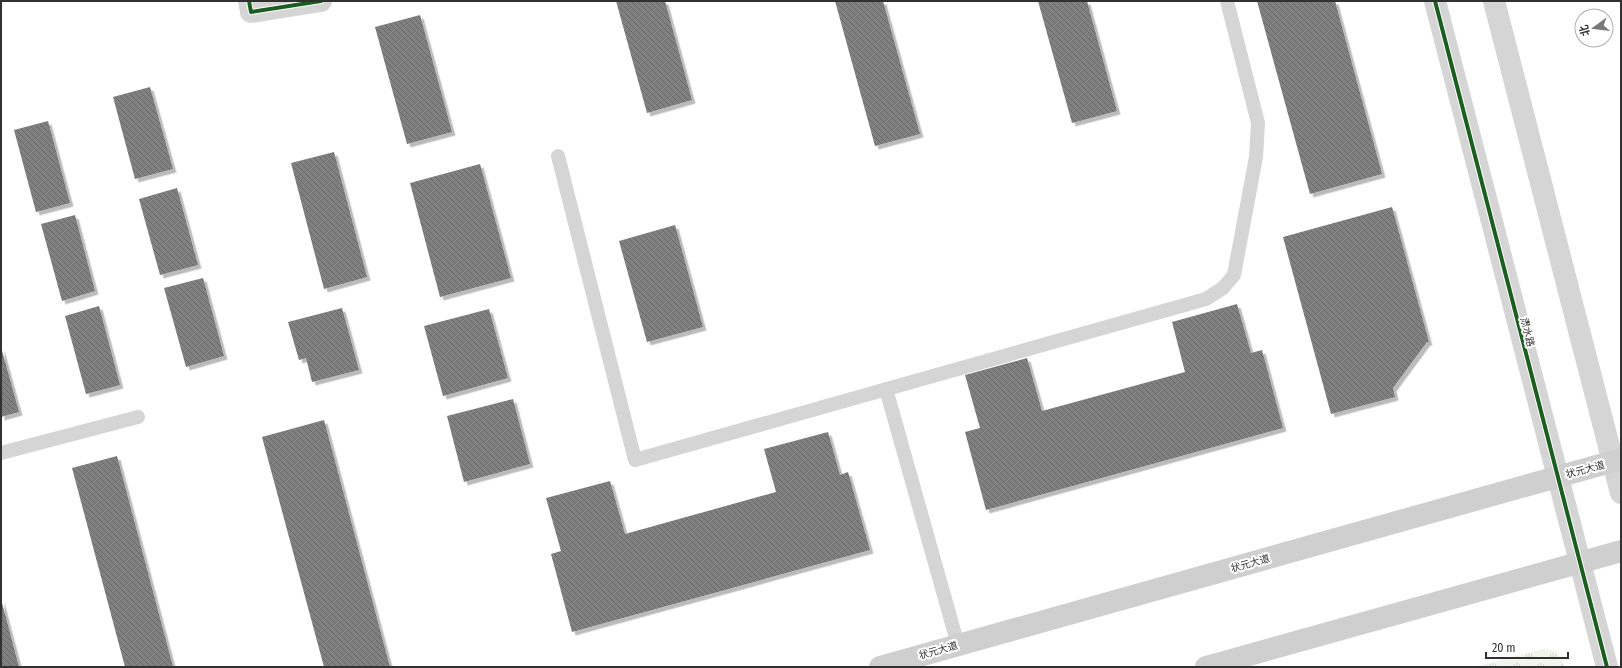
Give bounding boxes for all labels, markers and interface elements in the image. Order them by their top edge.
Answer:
north arrow [1574,8,1614,48]
text: 北 [1577,23,1593,37]
street label: 肃水路 [1518,316,1536,348]
street label: 状元大道 [1564,459,1606,481]
street label: 状元大道 [1229,553,1271,575]
scale bar [1486,634,1568,660]
street label: 状元大道 [917,640,959,662]
text: 20 m [1492,641,1516,655]

